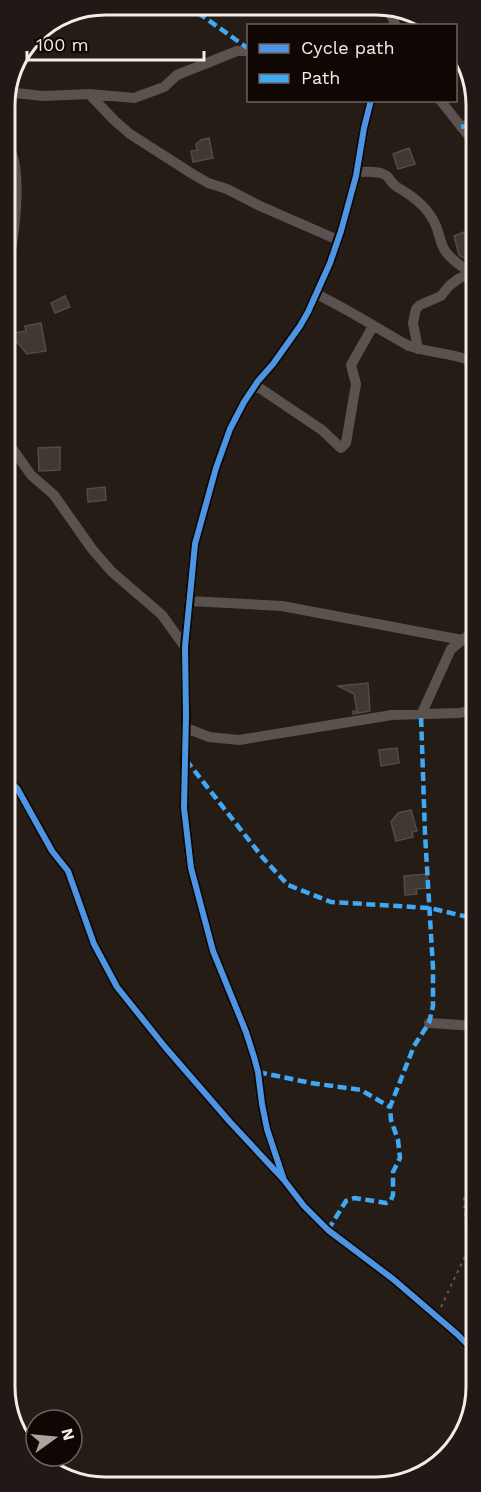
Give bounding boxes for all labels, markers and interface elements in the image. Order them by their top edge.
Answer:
scale bar [27,24,204,62]
legend [247,24,457,102]
text: 100 m [36,34,89,55]
text: Cycle path [301,37,395,58]
text: Path [301,67,341,88]
north arrow [24,1408,84,1468]
text: N [57,1426,79,1442]

